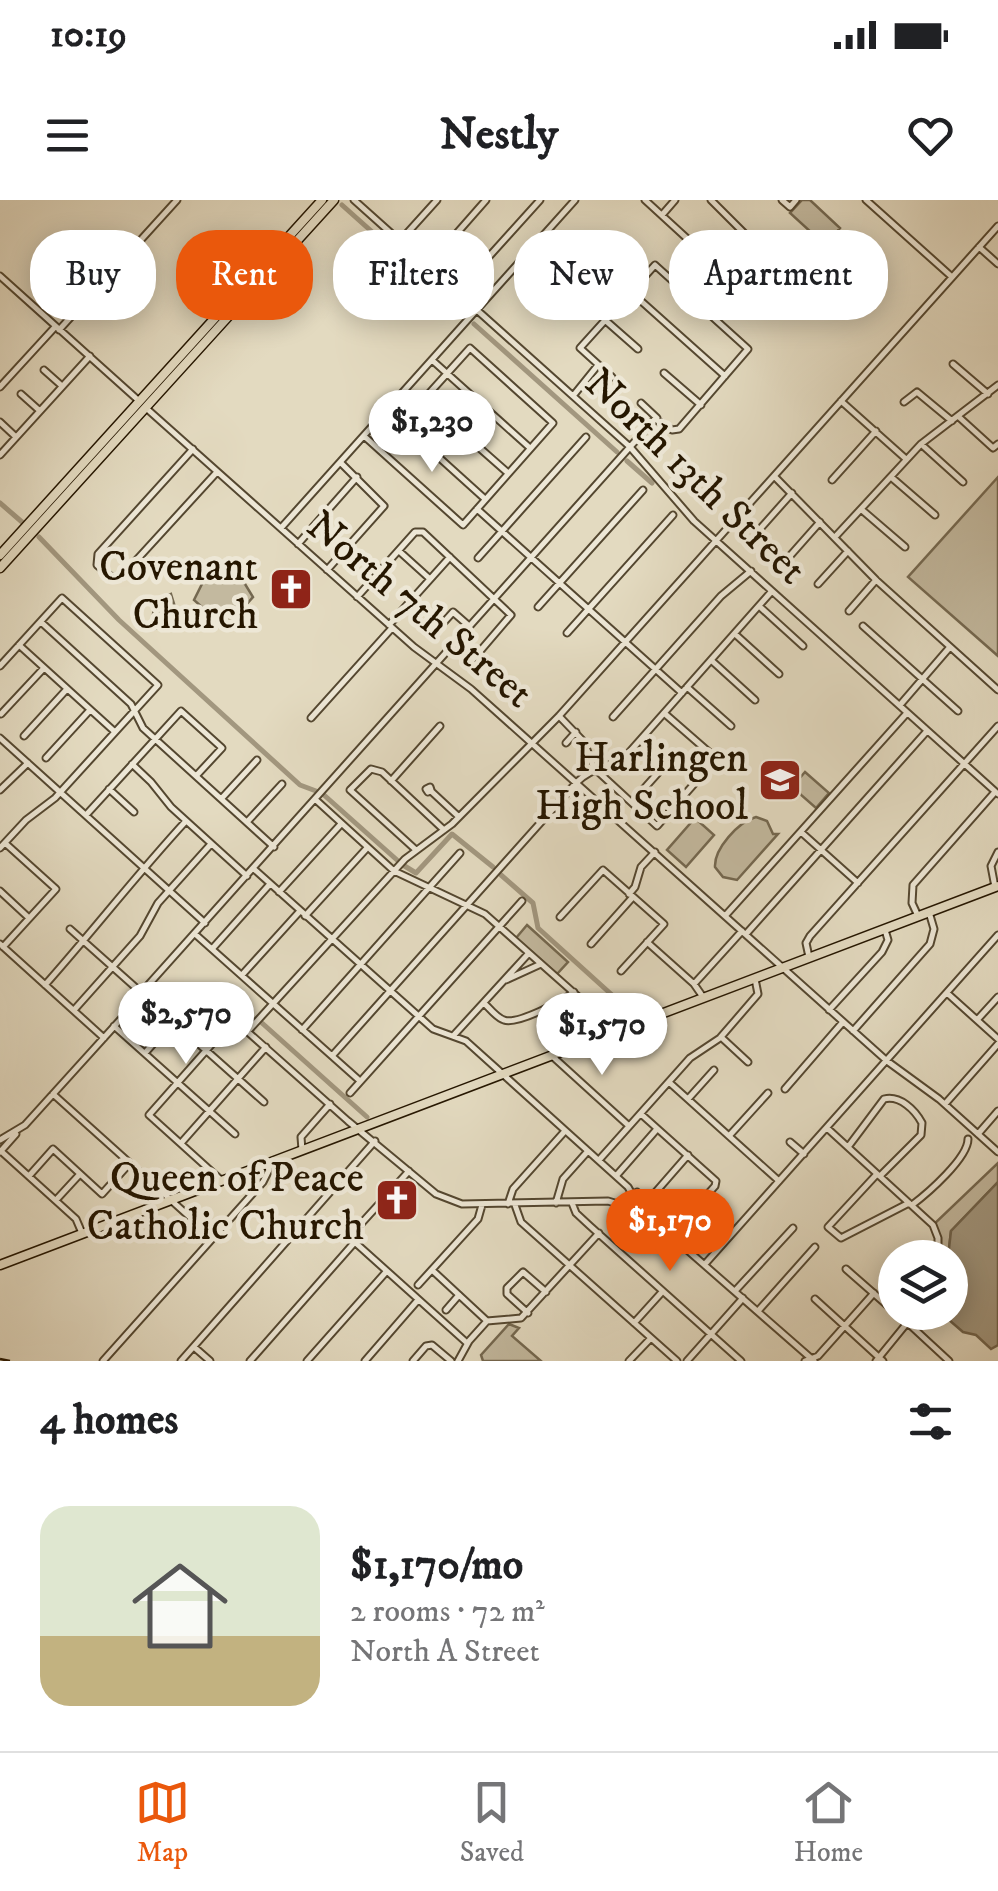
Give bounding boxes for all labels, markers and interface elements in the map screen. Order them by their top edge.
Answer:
text: 10:19 [50,11,127,59]
text: Nestly [440,107,558,163]
icon: menu [40,108,95,163]
icon: heart [903,108,958,163]
chip: Buy [30,230,156,320]
chip: Rent [176,230,313,320]
chip: Filters [333,230,494,320]
chip: New [514,230,649,320]
chip: Apartment [669,230,888,320]
street label: North 13th Street [573,358,817,596]
pin: $1,230 [351,390,513,475]
text: $1,230 [391,402,473,442]
street label: North 7th Street [295,500,543,720]
place label: Covenant Church [99,542,258,642]
church icon: Covenant Church [268,566,314,612]
place label: Harlingen High School [535,733,748,833]
school or university icon: Harlingen High School [757,757,803,803]
pin: $2,570 [105,982,267,1067]
pin: $1,570 [521,993,683,1078]
text: $2,570 [140,994,232,1034]
text: $1,570 [558,1005,646,1045]
place label: Queen of Peace Catholic Church [87,1153,364,1253]
church icon: Queen of Peace Catholic Church [374,1177,420,1223]
pin: $1,170 [589,1189,751,1274]
text: $1,170 [628,1201,712,1241]
map controls [878,1240,968,1330]
button: layers [878,1240,968,1330]
icon: filters [903,1394,958,1449]
text: 4 homes [40,1395,178,1447]
text: $1,170/mo [350,1540,523,1592]
icon: home [120,1546,240,1666]
text: 2 rooms · 72 m² [350,1592,545,1632]
text: North A Street [350,1632,540,1672]
tab: Map [135,1775,190,1870]
tab: Saved [460,1775,524,1870]
tab: Home [794,1775,863,1870]

